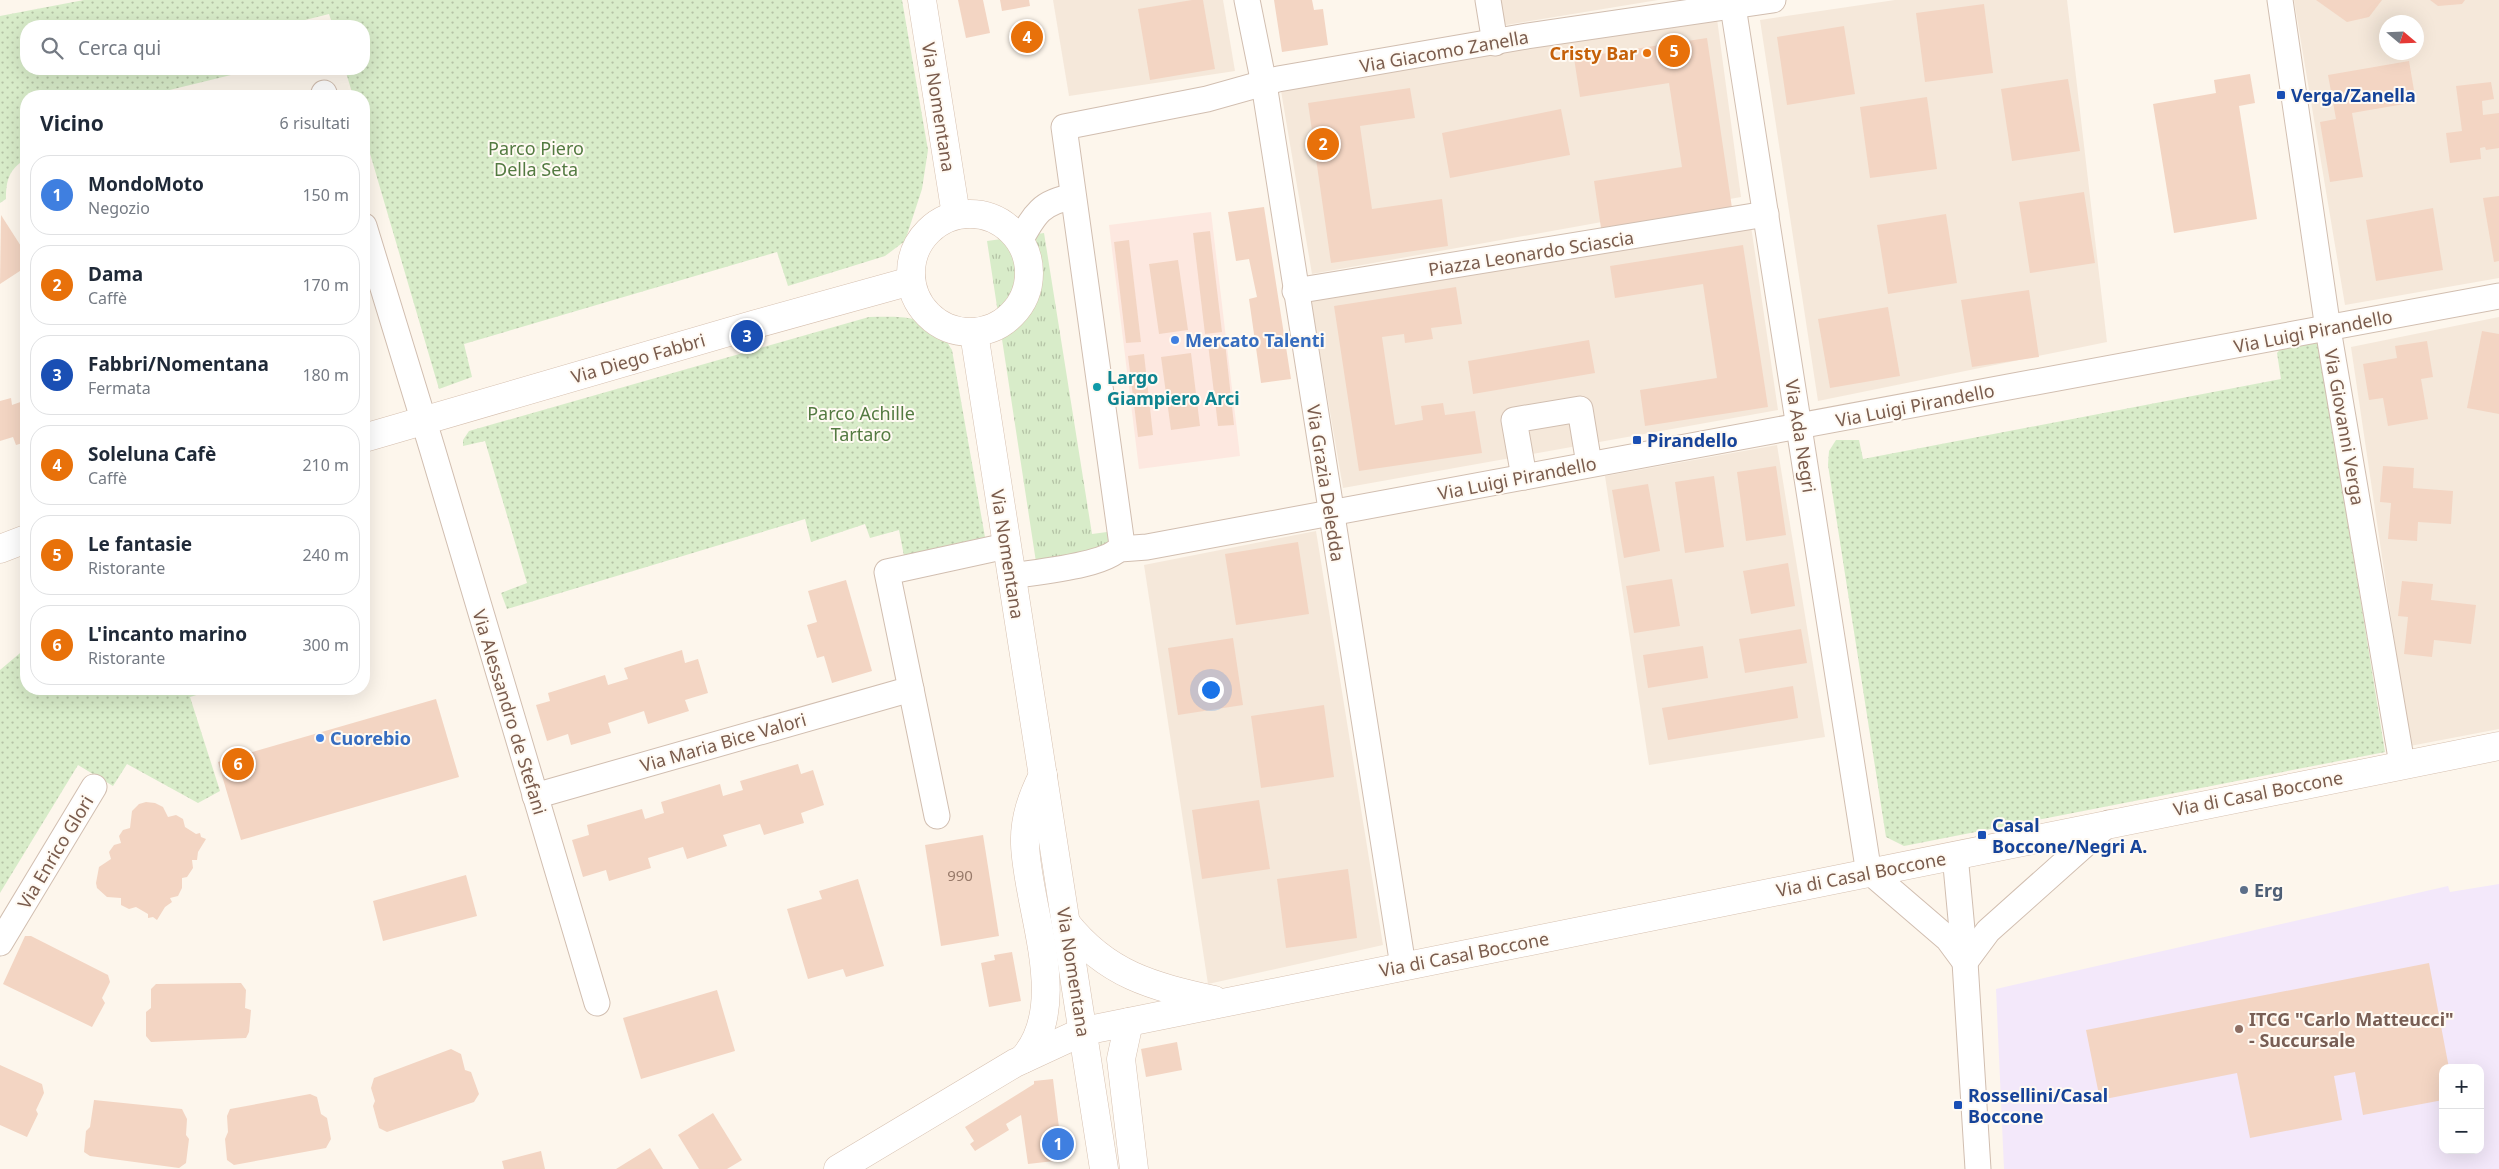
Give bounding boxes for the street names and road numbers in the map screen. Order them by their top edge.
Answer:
street label: Via Giacomo Zanella [1358,24,1530,78]
street label: Via Nomentana [917,41,961,173]
street label: Piazza Leonardo Sciascia [1426,225,1636,281]
street label: Via Luigi Pirandello [2232,304,2394,358]
street label: Via Diego Fabbri [568,327,708,389]
street label: Via Giovanni Verga [2319,347,2371,507]
street label: Via Ada Negri [1780,378,1822,494]
street label: Via Luigi Pirandello [1834,378,1996,432]
street label: Via Grazia Deledda [1302,403,1350,563]
street label: Via Luigi Pirandello [1436,451,1598,505]
street label: Via Nomentana [986,488,1030,620]
street label: Via Alessandro de Stefani [467,607,553,817]
street label: Via Maria Bice Valori [637,707,809,777]
street label: Via di Casal Boccone [2171,765,2345,821]
street label: Via Enrico Glori [12,791,98,913]
street label: Via di Casal Boccone [1774,846,1948,902]
street label: Via Nomentana [1052,906,1096,1038]
street label: Via di Casal Boccone [1377,926,1551,982]

